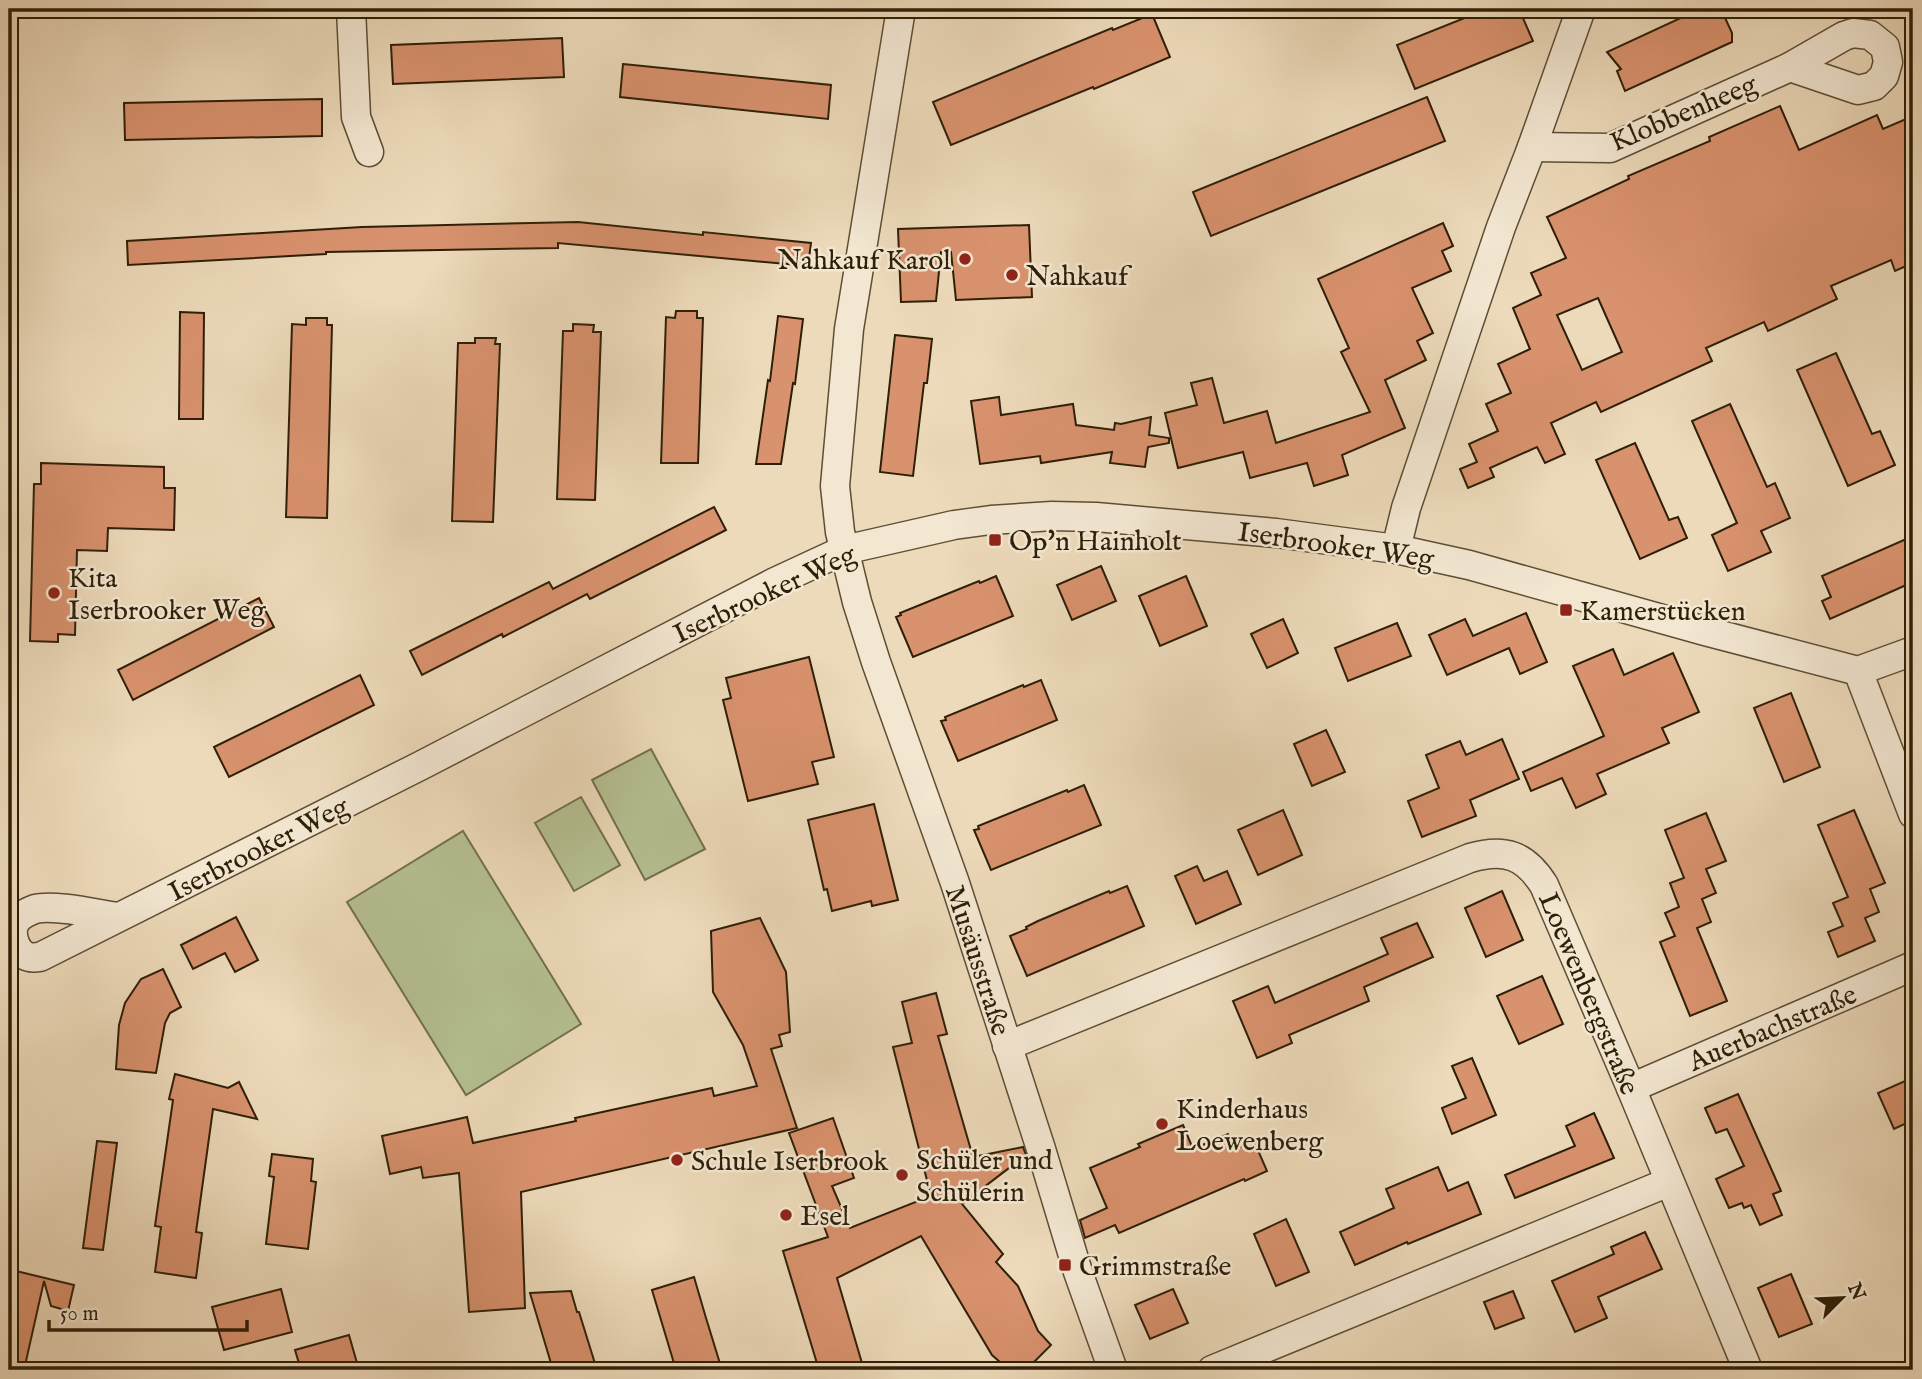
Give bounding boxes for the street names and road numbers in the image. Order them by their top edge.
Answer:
street label: Klobbenheeg [1605,67,1763,161]
street label: Iserbrooker Weg [1235,515,1437,578]
street label: Iserbrooker Weg [668,537,863,653]
street label: Iserbrooker Weg [163,789,356,911]
street label: Musäusstraße [936,881,1017,1040]
street label: Loewenbergstraße [1529,887,1646,1101]
street label: Auerbachstraße [1683,978,1863,1081]

